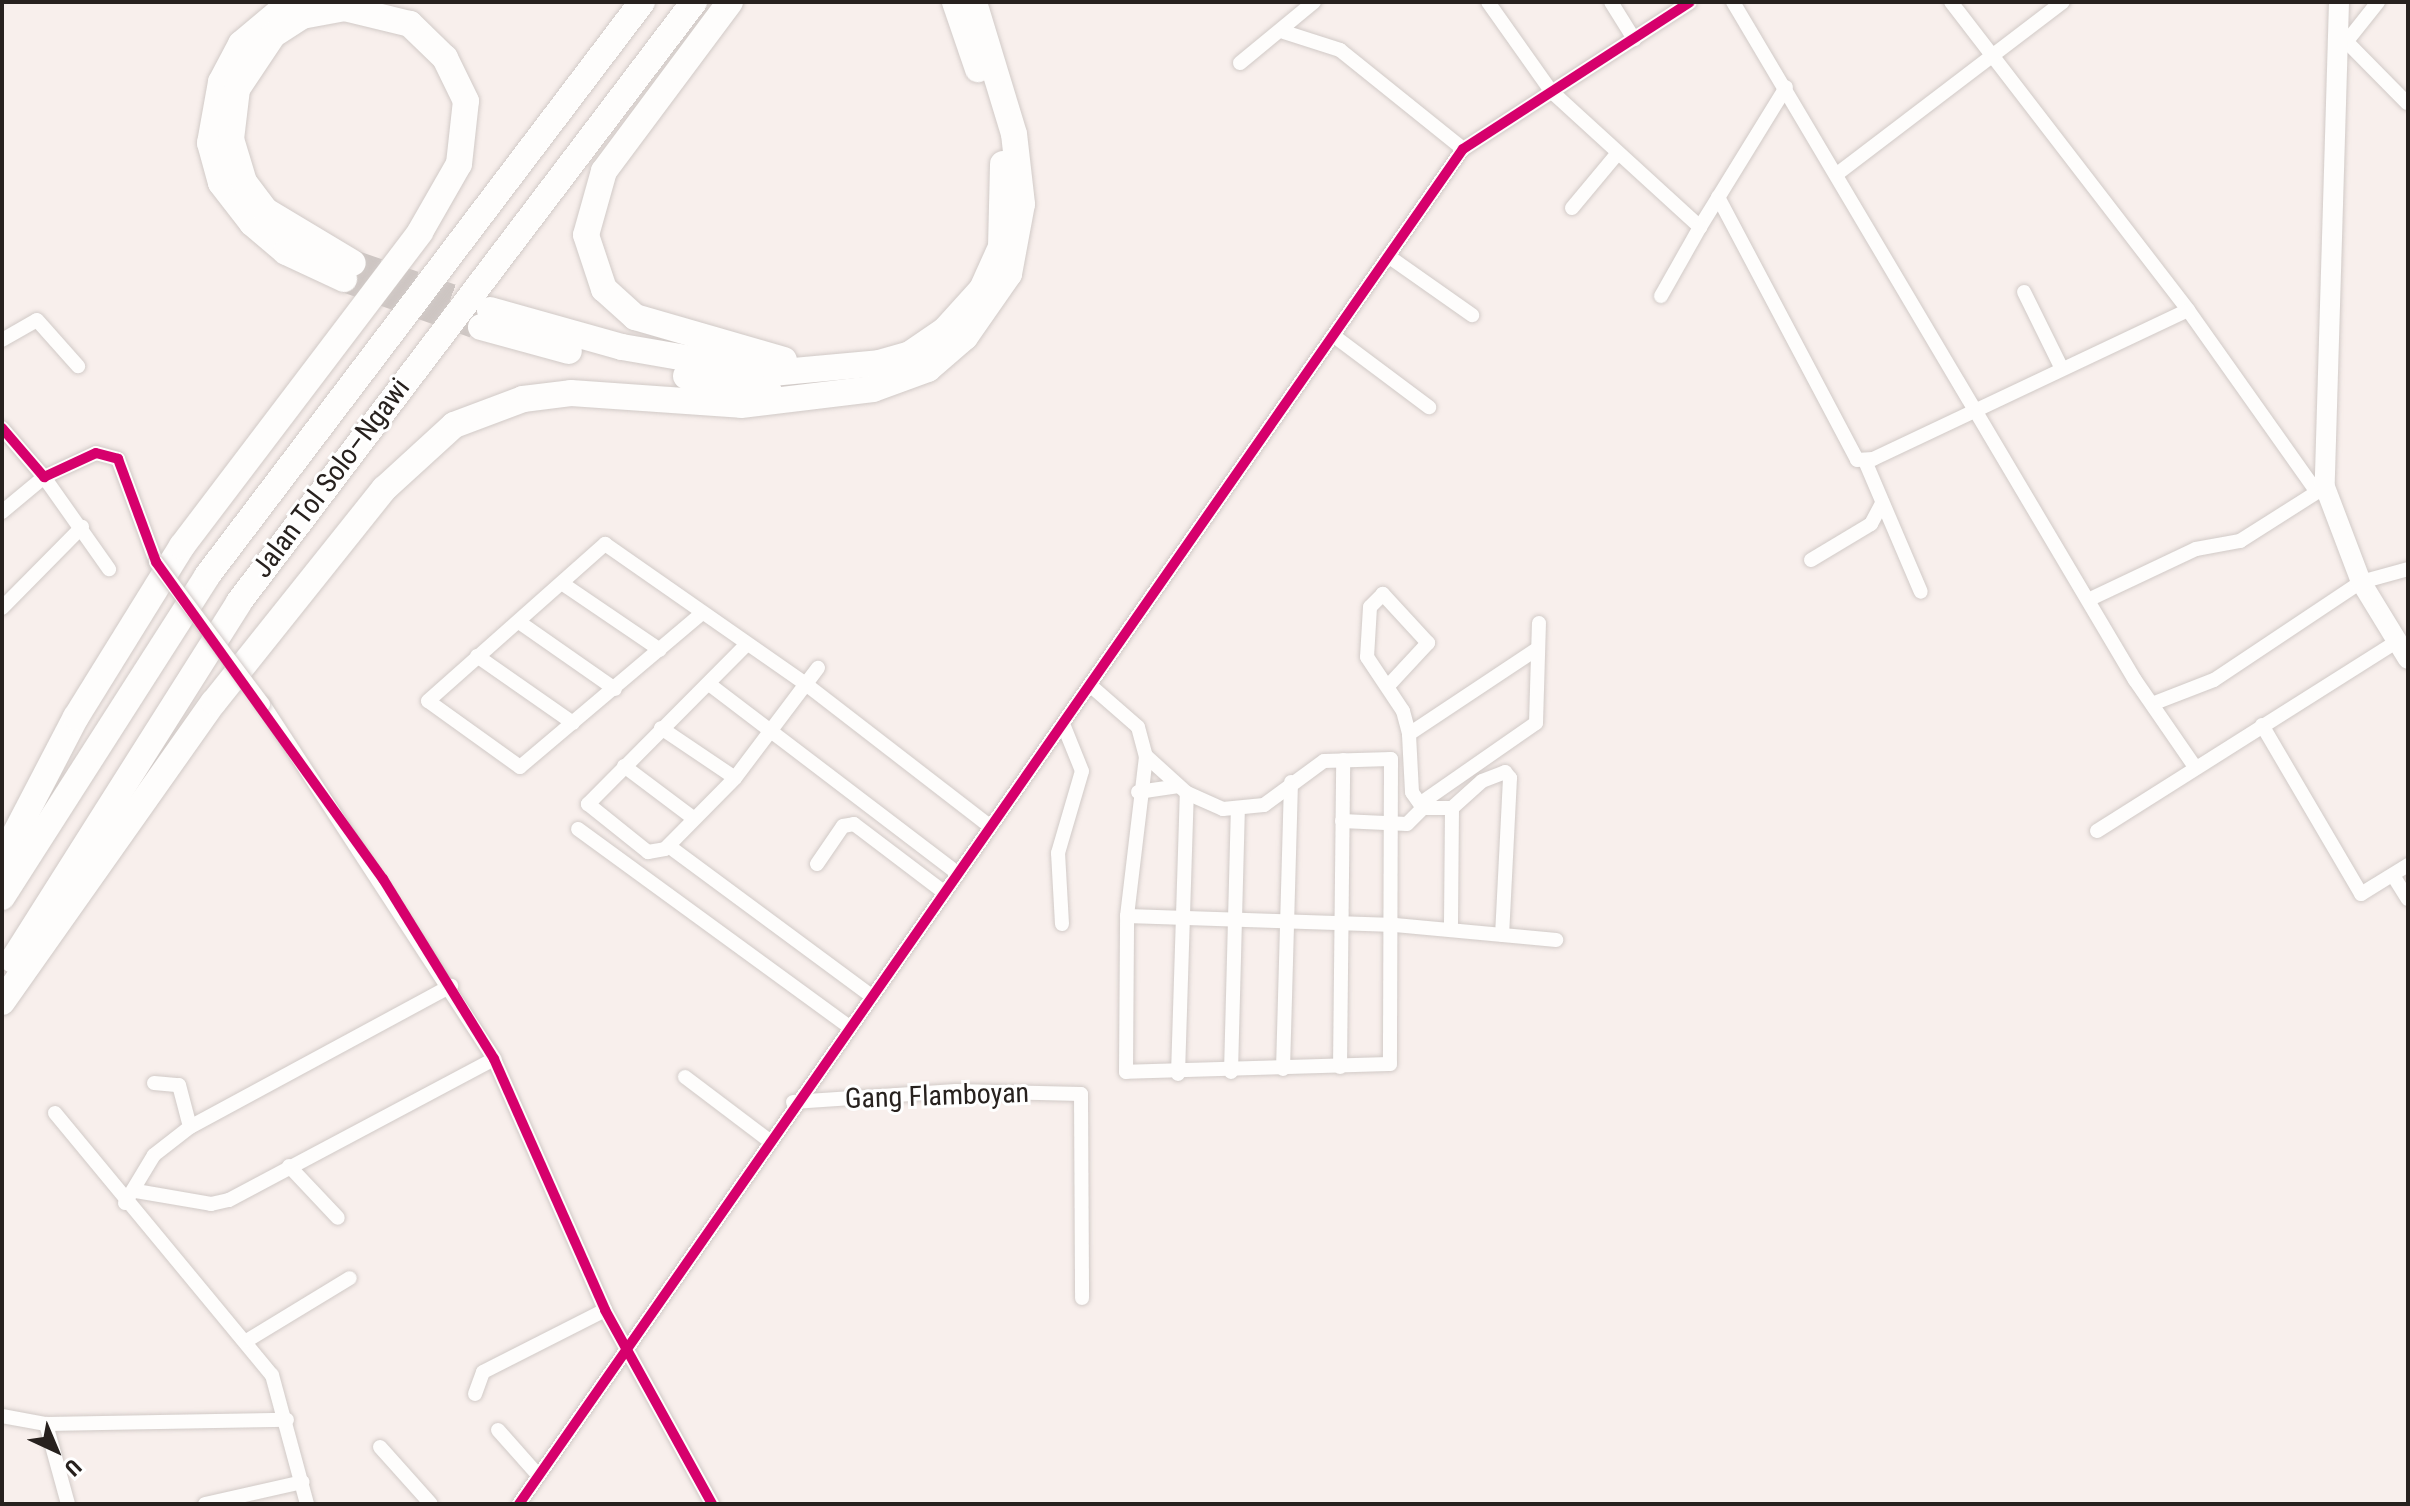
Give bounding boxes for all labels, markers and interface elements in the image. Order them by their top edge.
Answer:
street label: Jalan Tol Solo–Ngawi [245,372,417,584]
street label: Gang Flamboyan [844,1076,1030,1116]
north arrow [16,1410,96,1490]
text: U [60,1454,86,1481]

